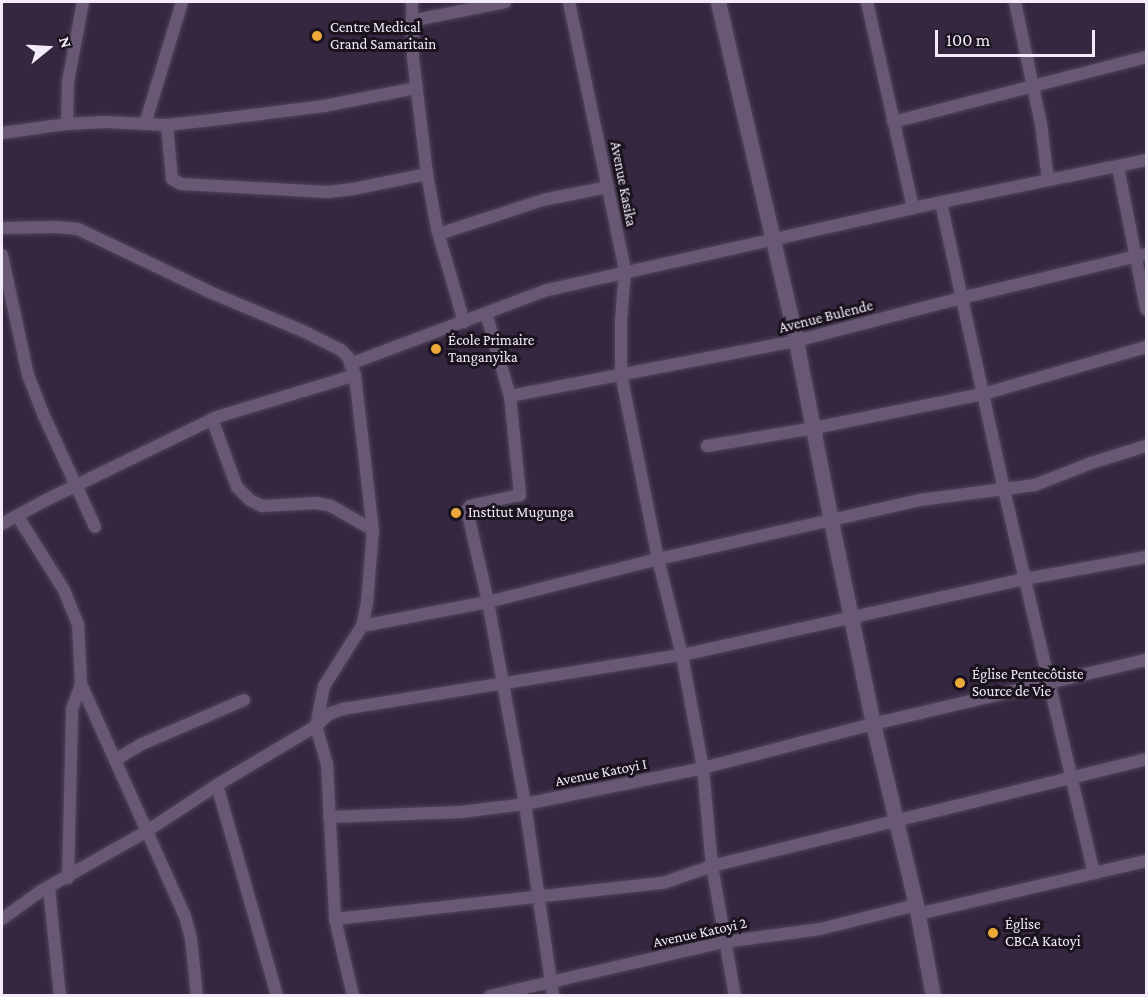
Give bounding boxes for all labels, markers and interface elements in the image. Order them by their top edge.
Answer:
north arrow [18,18,78,78]
place label: Centre Medical Grand Samaritain [330,18,436,53]
scale bar [938,18,1098,56]
marker: Centre Medical Grand Samaritain [308,27,326,45]
text: 100 m [946,30,990,50]
text: N [56,34,75,50]
street label: Avenue Kasika [606,140,640,228]
street label: Avenue Bulende [777,297,875,337]
place label: École Primaire Tanganyika [448,331,534,366]
marker: École Primaire Tanganyika [429,342,443,356]
place label: Institut Mugunga [468,504,574,522]
marker: Institut Mugunga [449,506,463,520]
place label: Église Pentecôtiste Source de Vie [972,665,1084,700]
marker: Église Pentecôtiste Source de Vie [953,676,967,690]
street label: Avenue Katoyi I [554,755,648,791]
street label: Avenue Katoyi 2 [651,914,749,952]
place label: Église CBCA Katoyi [1005,915,1081,950]
marker: Église CBCA Katoyi [986,926,1000,940]

